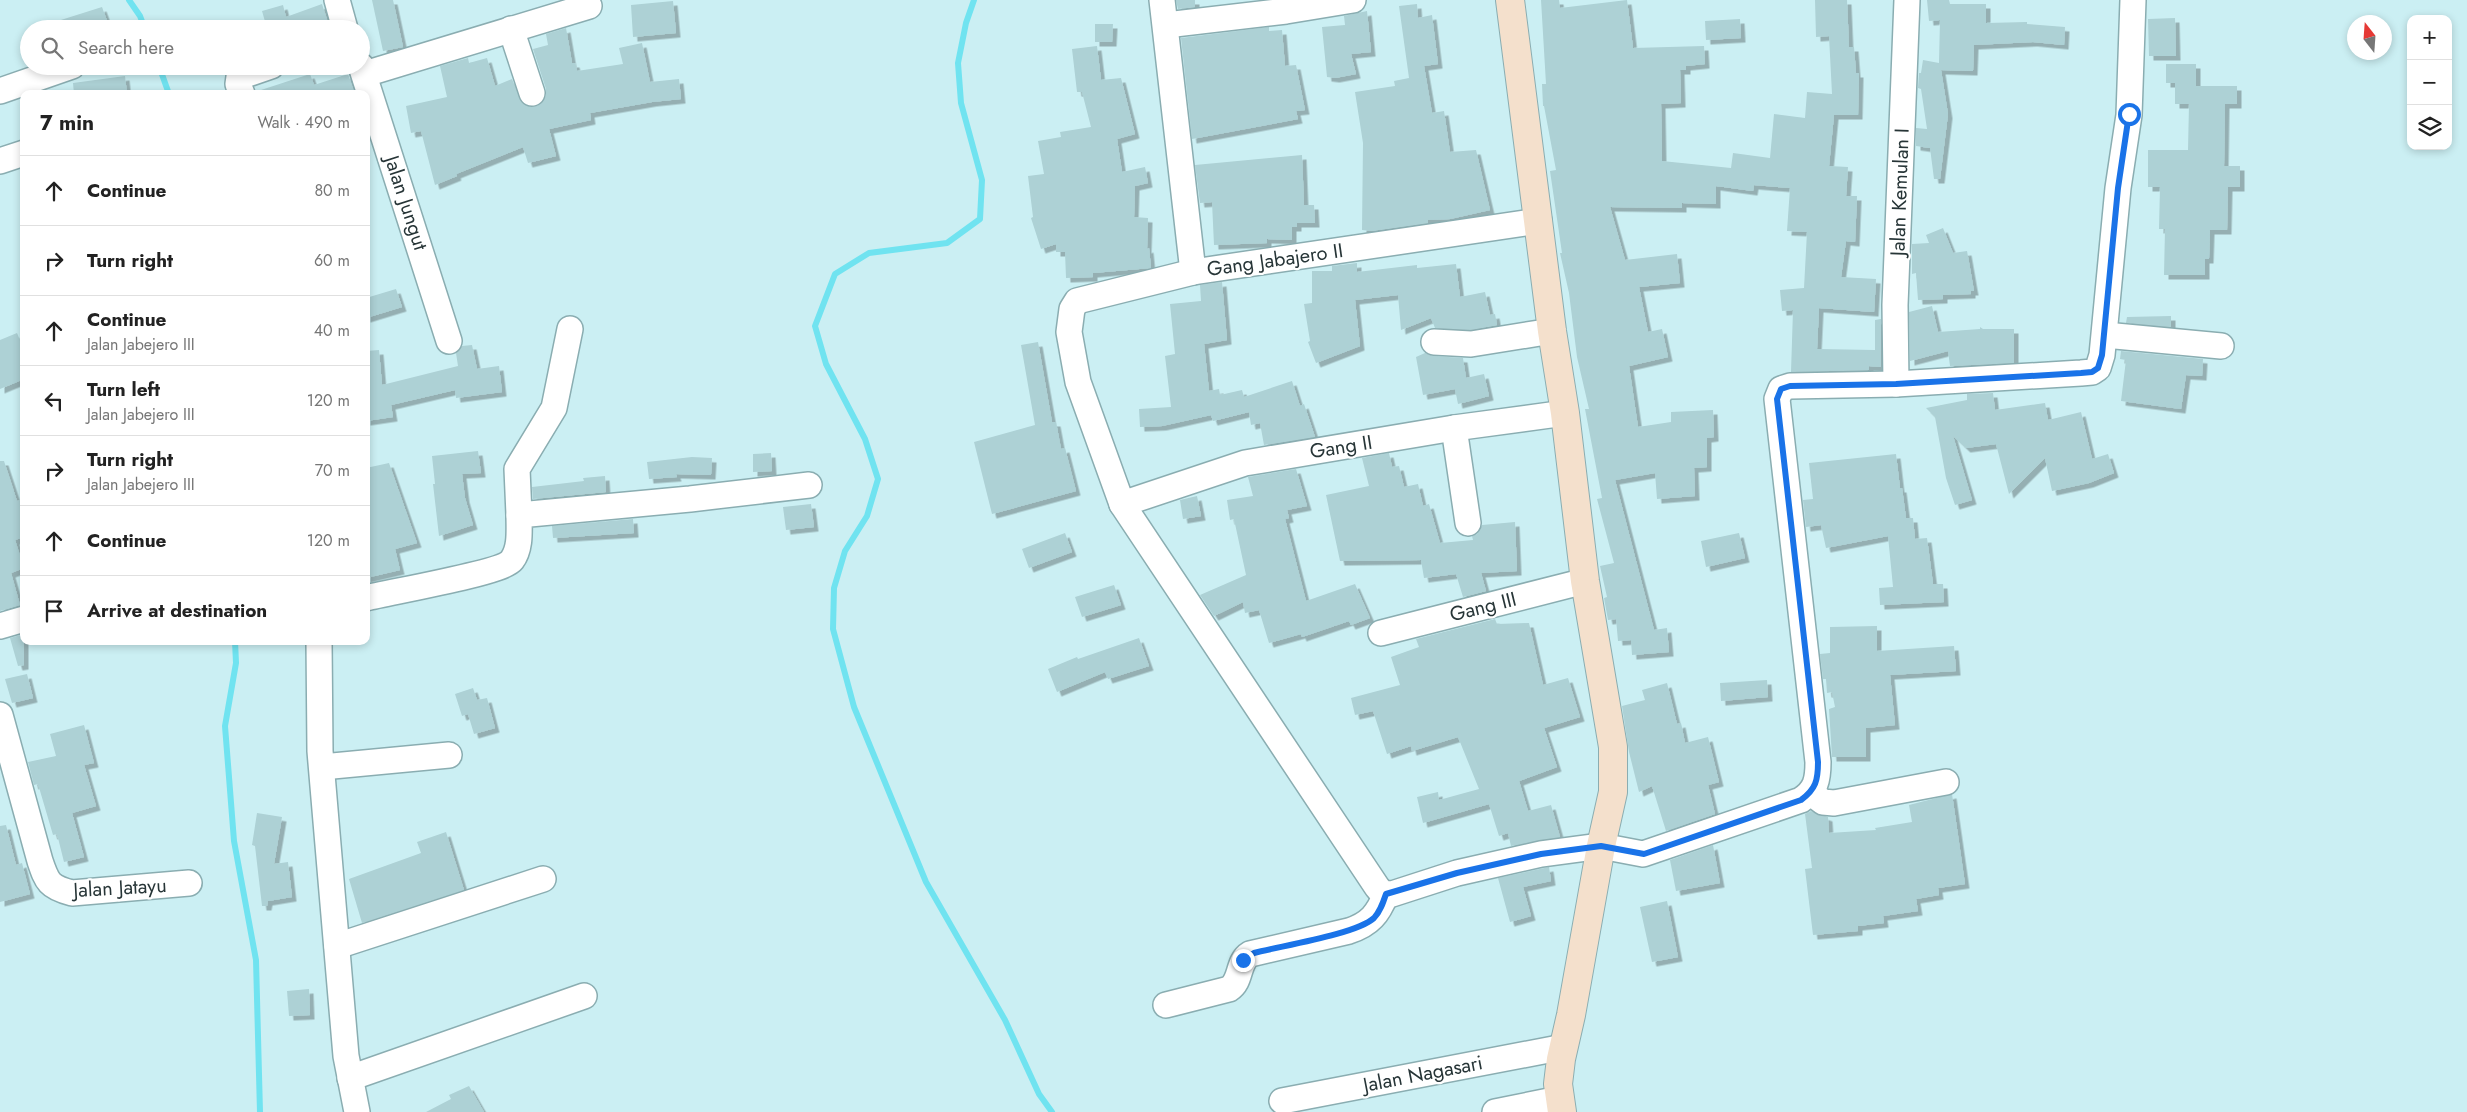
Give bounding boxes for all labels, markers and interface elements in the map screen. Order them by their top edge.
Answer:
north arrow [2347,15,2392,60]
map controls [2407,15,2452,150]
button: + [2407,15,2452,60]
search box [20,20,370,75]
icon: search [38,34,66,62]
text: Search here [78,34,174,61]
button: − [2407,60,2452,105]
route start [2118,103,2141,126]
button: layers [2407,105,2452,150]
text: 7 min [40,108,94,138]
text: Walk · 490 m [258,111,350,134]
street label: Jalan Kemulan I [1883,128,1917,259]
street label: Jalan Jungut [376,149,435,254]
icon: ahead [40,177,68,205]
text: Continue [87,177,166,204]
text: 80 m [314,179,350,202]
street label: Gang Jabajero II [1205,236,1345,284]
icon: right [40,247,68,275]
text: Turn right [87,247,173,274]
text: 60 m [314,249,350,272]
text: Continue [87,306,166,333]
icon: ahead [40,317,68,345]
text: 40 m [314,319,350,342]
text: Jalan Jabejero III [87,333,195,356]
text: Turn left [87,376,160,403]
icon: left [40,387,68,415]
text: 120 m [307,389,350,412]
text: Jalan Jabejero III [87,403,195,426]
street label: Gang II [1308,428,1374,466]
text: Turn right [87,446,173,473]
icon: right [40,457,68,485]
text: 70 m [315,459,350,482]
text: Jalan Jabejero III [87,473,195,496]
icon: ahead [40,527,68,555]
text: Continue [87,527,166,554]
text: 120 m [307,529,350,552]
street label: Gang III [1447,585,1519,629]
icon: arrive [40,597,68,625]
text: Arrive at destination [87,597,267,624]
street label: Jalan Jatayu [70,871,167,905]
route end [1232,949,1255,972]
street label: Jalan Nagasari [1358,1048,1485,1100]

